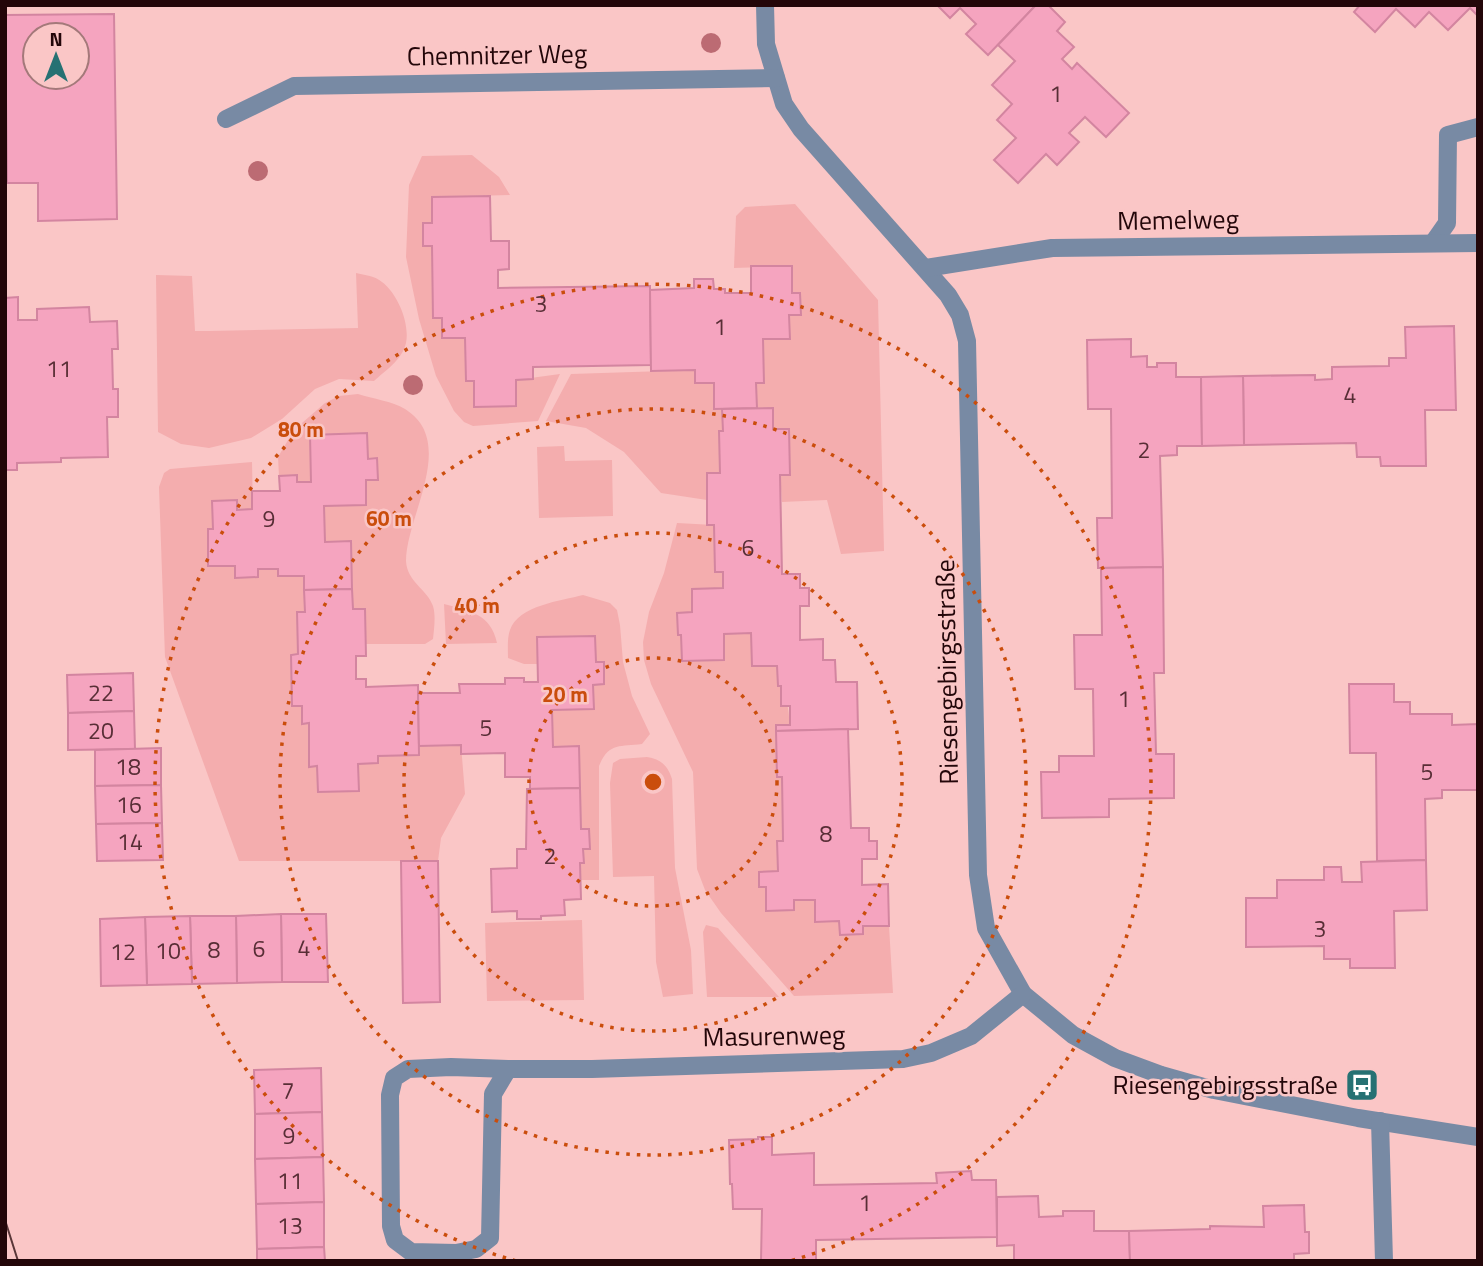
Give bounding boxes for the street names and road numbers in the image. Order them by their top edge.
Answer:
street label: Chemnitzer Weg [406,33,588,76]
street label: Memelweg [1117,199,1239,240]
street label: Riesengebirgsstraße [925,559,968,785]
street label: Masurenweg [702,1015,846,1056]

